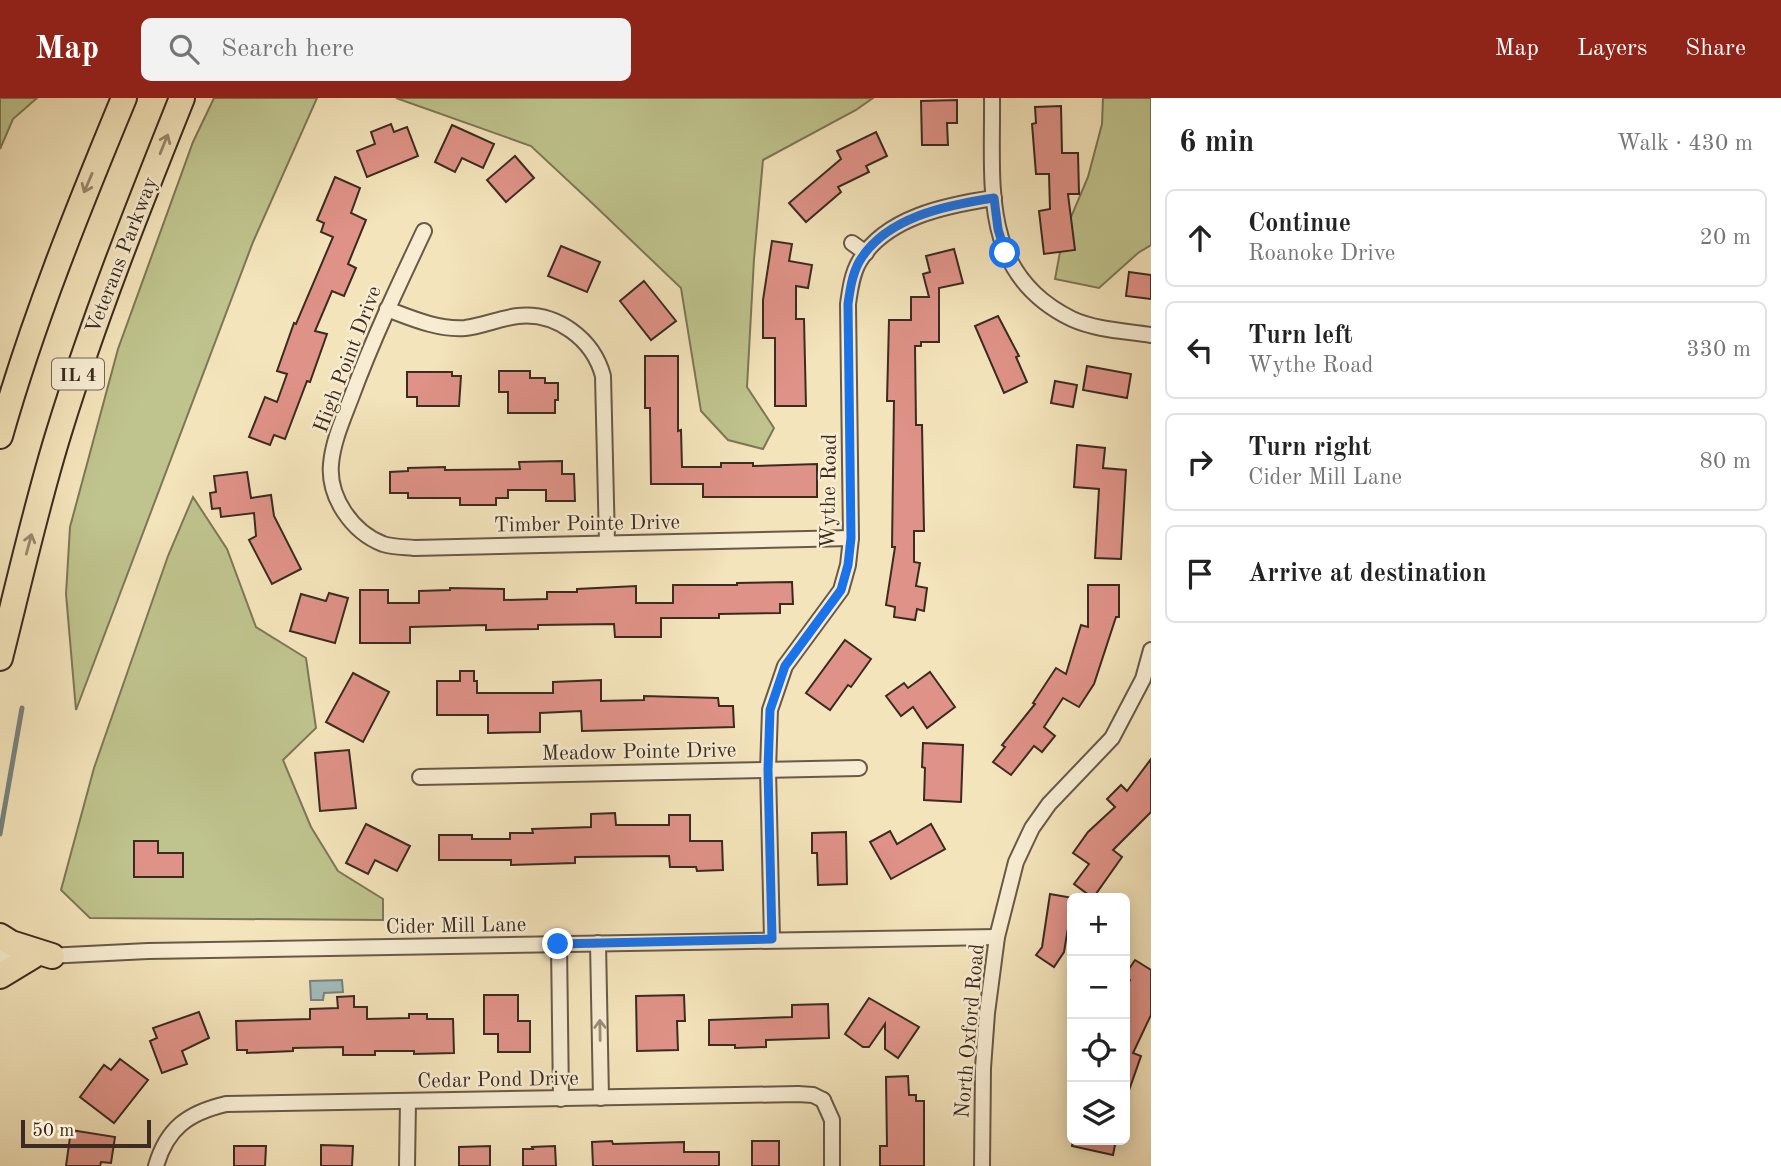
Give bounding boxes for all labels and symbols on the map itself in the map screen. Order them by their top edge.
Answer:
one-way arrow [158,133,171,155]
one-way arrow [81,172,94,194]
street label: Veterans Parkway [83,174,162,337]
route start [989,237,1020,268]
street label: High Point Drive [311,283,386,436]
road number: IL 4 [52,358,104,390]
street label: Wythe Road [818,433,841,549]
street label: Timber Pointe Drive [494,512,680,537]
one-way arrow [23,534,36,556]
street label: Meadow Pointe Drive [541,740,737,765]
street label: Cider Mill Lane [385,915,527,938]
route end [542,928,573,959]
street label: North Oxford Road [952,943,989,1119]
one-way arrow [593,1019,606,1042]
street label: Cedar Pond Drive [417,1069,579,1092]
scale bar [21,1117,150,1149]

